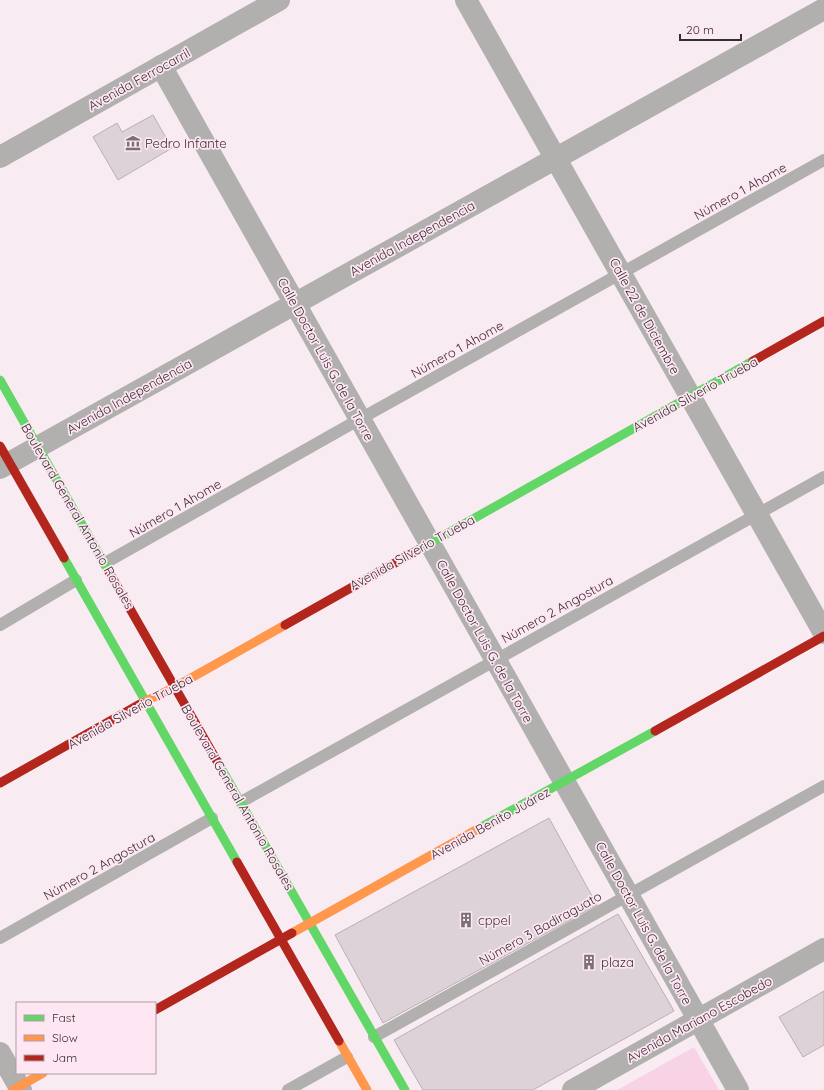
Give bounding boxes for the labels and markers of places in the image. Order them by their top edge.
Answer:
museum icon: Pedro Infante [124,134,142,152]
place label: Pedro Infante [145,135,226,151]
building icon: cppel [457,911,475,929]
place label: cppel [478,912,511,928]
building icon: plaza [580,953,598,971]
place label: plaza [601,954,634,970]

